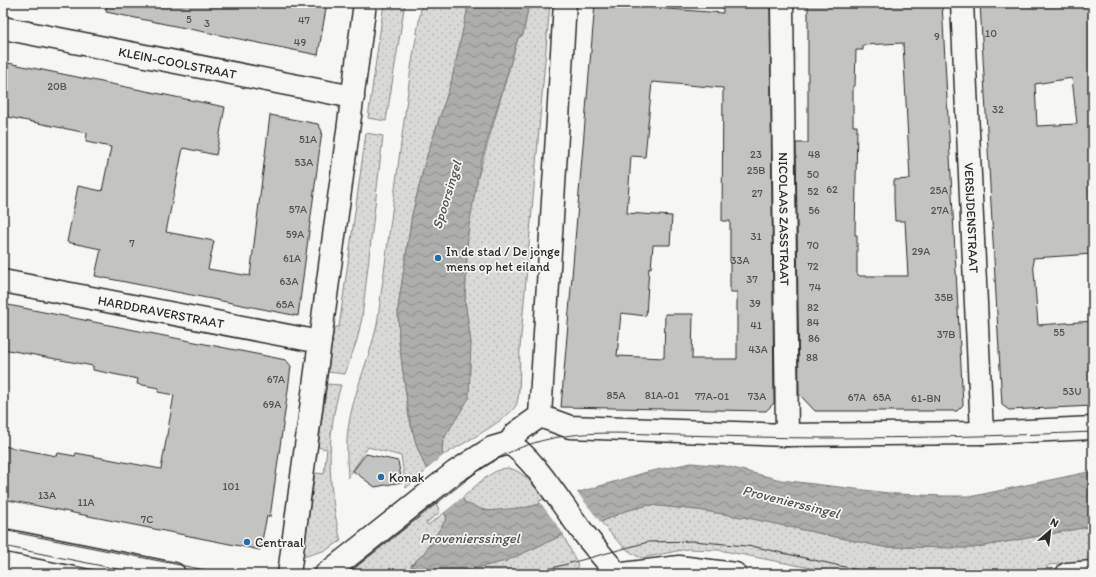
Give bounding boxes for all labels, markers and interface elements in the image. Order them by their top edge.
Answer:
house number: 5 [186,13,192,26]
house number: 47 [298,14,311,27]
house number: 3 [204,17,210,30]
house number: 10 [985,27,997,40]
house number: 9 [934,30,940,43]
house number: 49 [294,36,306,49]
street label: KLEIN-COOLSTRAAT [117,43,239,82]
house number: 20B [47,80,67,93]
house number: 32 [992,103,1004,116]
house number: 51A [299,133,317,146]
house number: 23 [750,148,762,161]
house number: 48 [808,148,820,161]
street label: NICOLAAS ZASSTRAAT [776,152,793,287]
house number: 53A [295,156,313,169]
water label: Spoorsingel [429,158,466,231]
street label: VERSIJDENSTRAAT [962,162,982,274]
house number: 25B [747,164,765,177]
house number: 50 [807,168,819,181]
house number: 62 [826,183,838,196]
house number: 25A [930,184,948,197]
house number: 52 [807,185,819,198]
house number: 27 [751,187,763,200]
house number: 57A [289,203,307,216]
house number: 56 [808,204,820,217]
house number: 27A [931,204,949,217]
house number: 59A [286,228,304,241]
house number: 31 [750,230,762,243]
house number: 7 [129,237,135,250]
house number: 70 [807,239,819,252]
place label: In de stad / De jonge mens op het eiland [446,244,560,274]
house number: 29A [912,245,930,258]
house number: 61A [283,252,301,265]
marker: In de stad / De jonge mens op het eiland [433,253,443,263]
house number: 33A [730,254,750,267]
house number: 72 [807,260,819,273]
house number: 37 [746,273,758,286]
house number: 63A [280,275,298,288]
house number: 74 [809,281,821,294]
house number: 35B [935,291,953,304]
street label: HARDDRAVERSTRAAT [97,292,226,331]
house number: 39 [749,297,761,310]
house number: 65A [276,298,294,311]
house number: 82 [807,301,819,314]
house number: 84 [807,316,820,329]
house number: 41 [750,319,762,332]
house number: 55 [1053,326,1065,339]
house number: 37B [937,328,955,341]
house number: 86 [808,332,820,345]
house number: 43A [748,343,768,356]
house number: 88 [806,351,818,364]
house number: 67A [267,373,285,386]
house number: 53U [1062,385,1082,398]
house number: 85A [607,389,625,402]
house number: 81A-01 [645,389,679,402]
house number: 77A-01 [695,390,729,403]
house number: 73A [748,390,766,403]
house number: 67A [848,391,866,404]
house number: 65A [873,391,891,404]
house number: 61-BN [911,392,941,405]
house number: 69A [263,398,281,411]
place label: Konak [389,470,425,485]
marker: Konak [376,472,386,482]
house number: 101 [223,480,239,493]
water label: Provenierssingel [741,482,842,523]
house number: 13A [38,489,56,502]
house number: 11A [77,496,95,509]
north arrow [1030,511,1070,551]
house number: 7C [141,513,153,526]
text: N [1048,515,1061,530]
water label: Provenierssingel [420,530,521,547]
place label: Centraal [255,535,304,550]
marker: Centraal [242,537,252,547]

